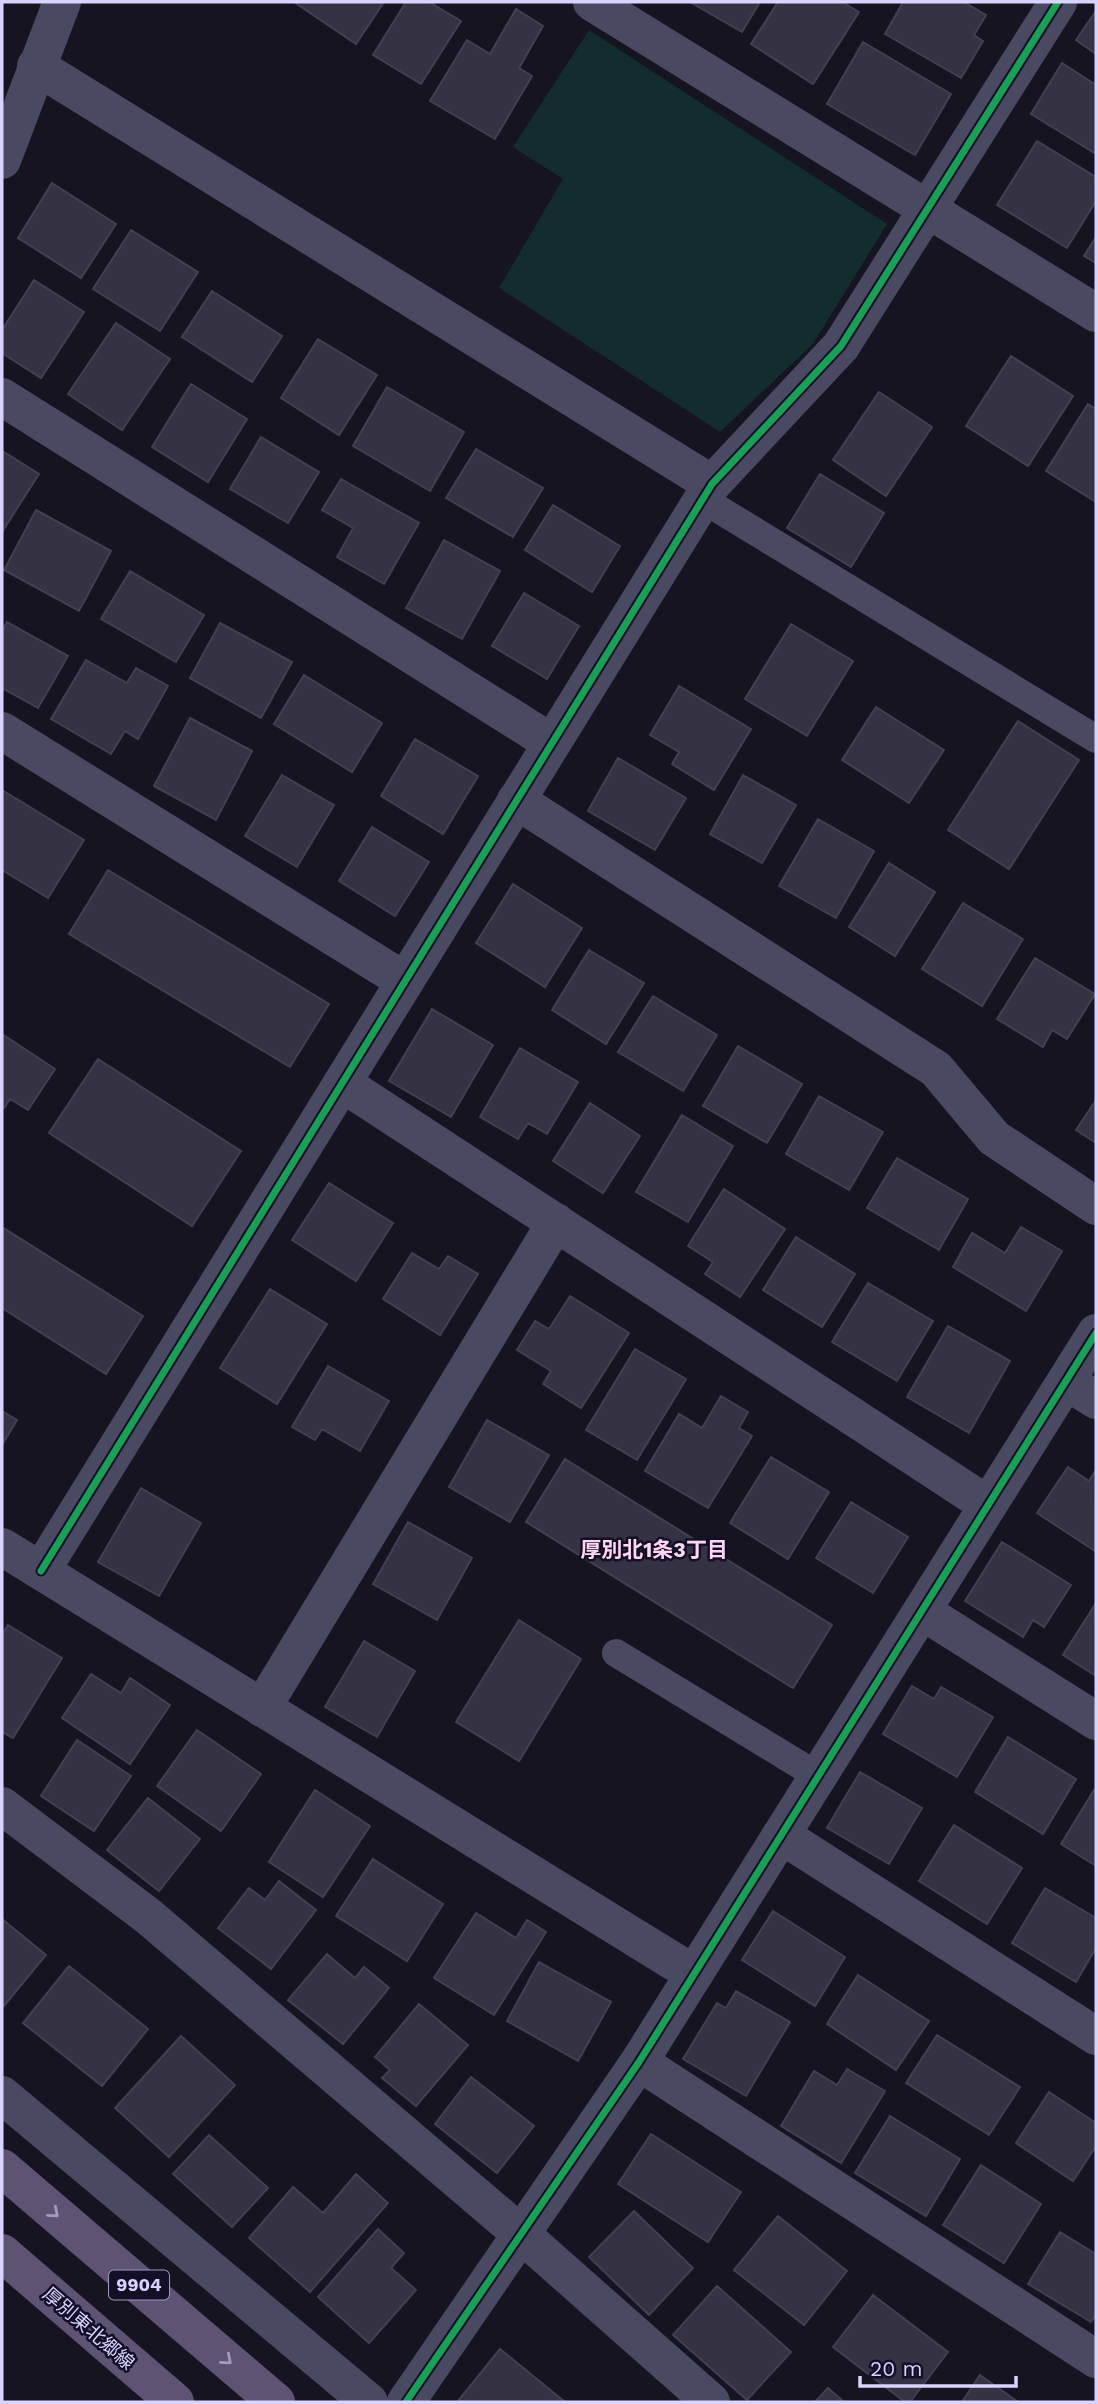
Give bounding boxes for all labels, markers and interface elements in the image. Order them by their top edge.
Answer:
district label: 厚別北1条3丁目 [580,1537,728,1562]
one-way arrow [45,2205,58,2217]
road number: 9904 [109,2270,169,2300]
street label: 厚別東北郷線 [38,2282,139,2374]
scale bar [860,2344,1016,2388]
one-way arrow [218,2352,231,2364]
text: 20 m [870,2356,922,2381]

